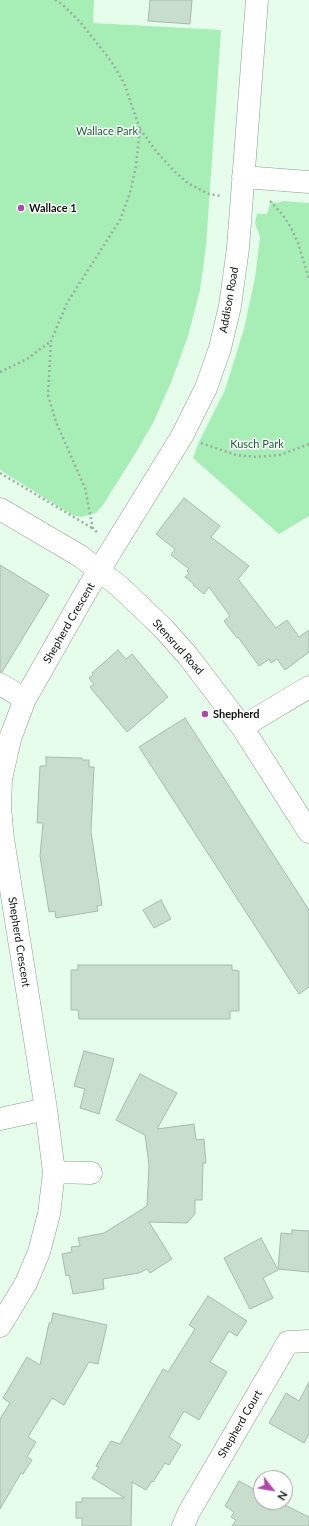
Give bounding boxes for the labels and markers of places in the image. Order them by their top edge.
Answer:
place label: Wallace 1 [29,201,77,215]
marker: Wallace 1 [16,203,26,213]
place label: Shepherd [213,707,260,721]
marker: Shepherd [200,709,210,719]

